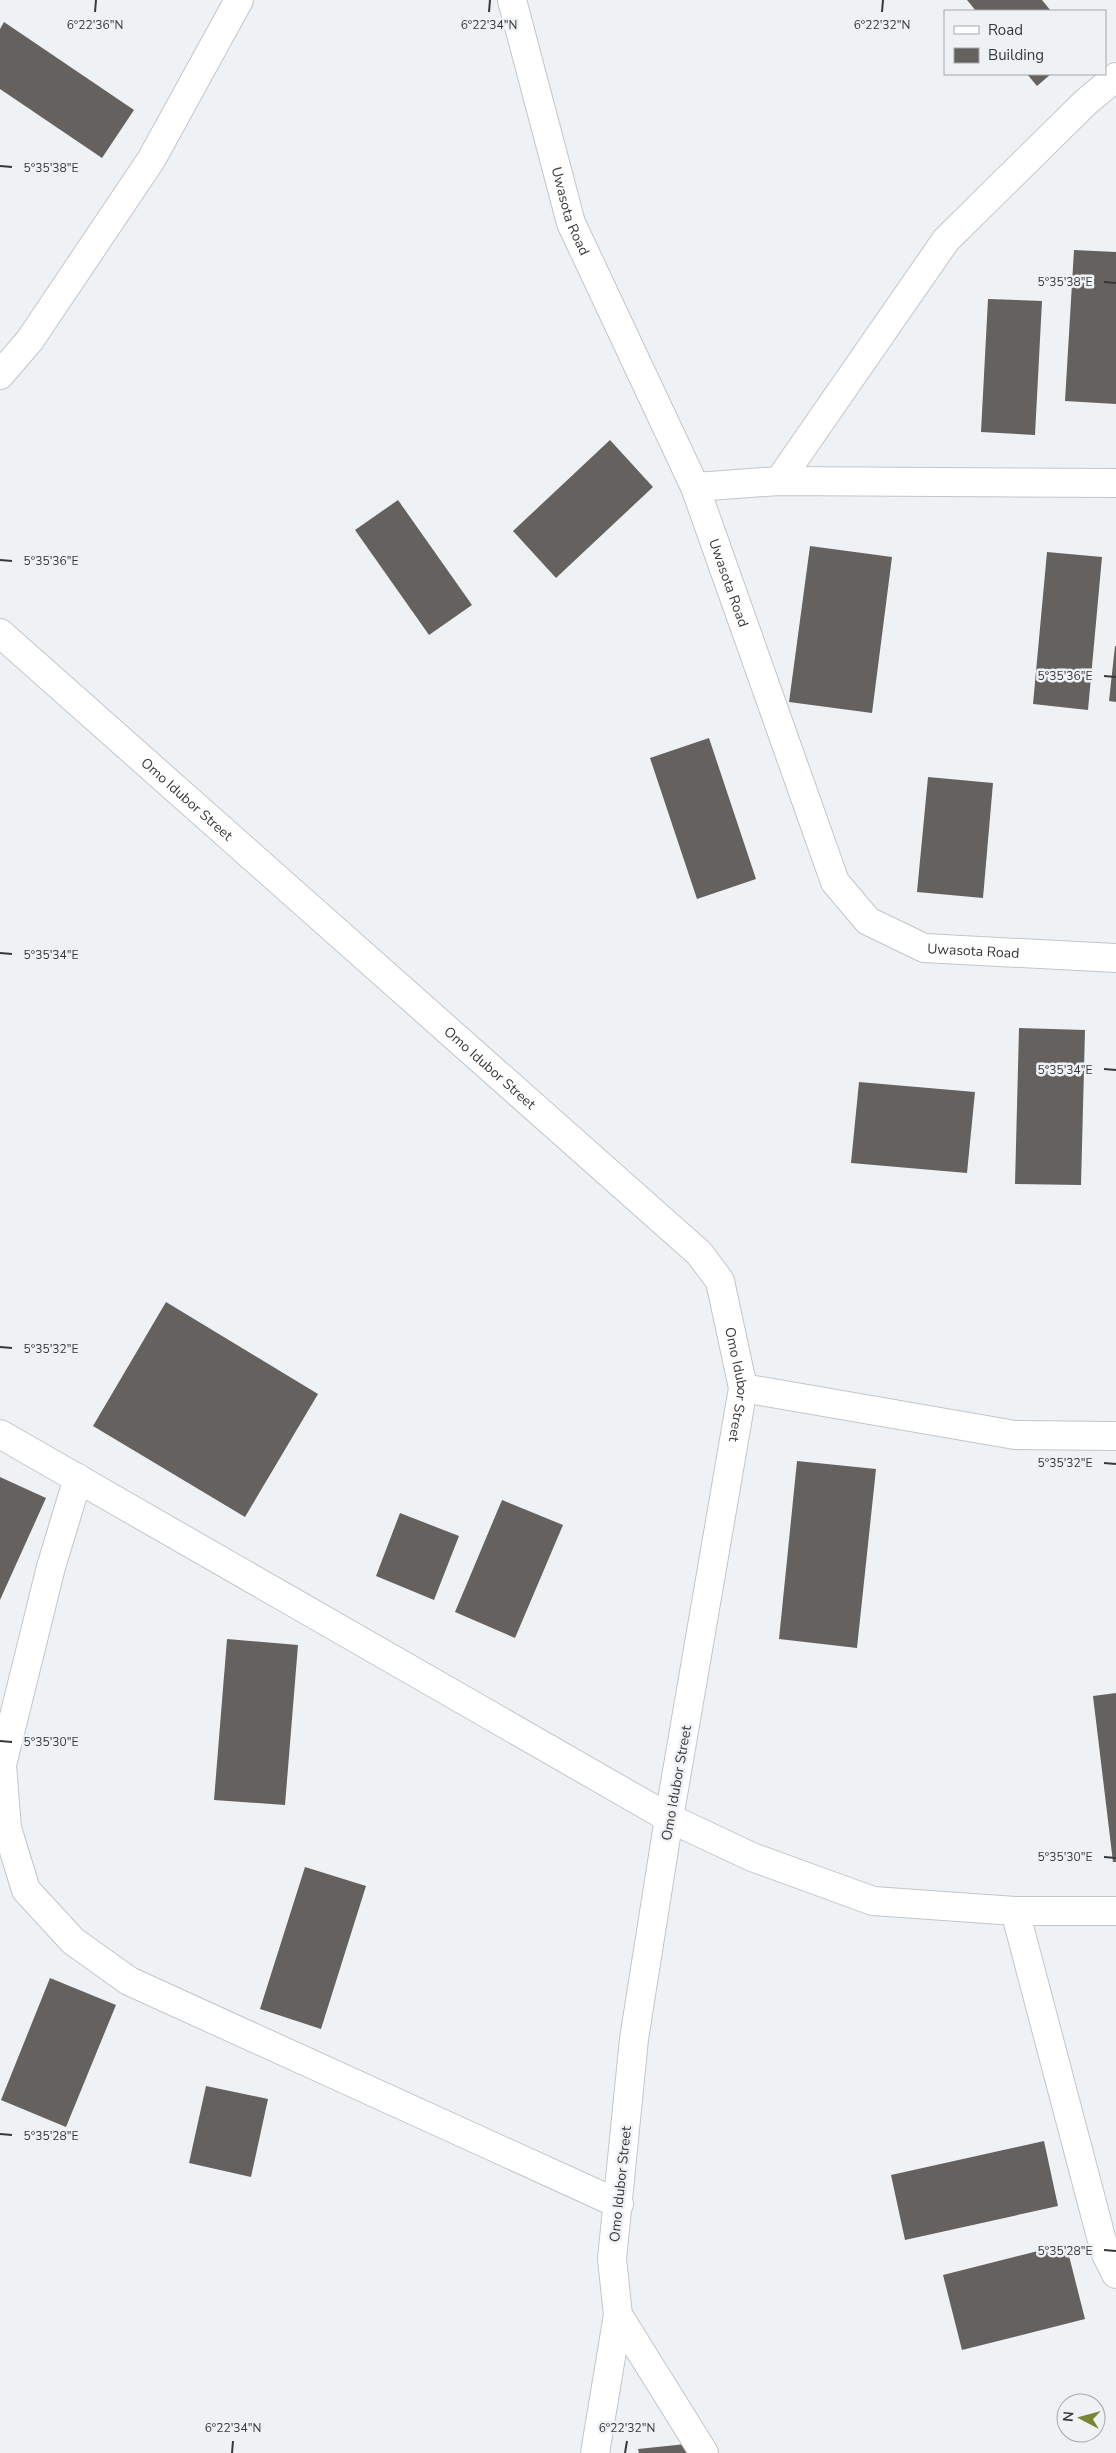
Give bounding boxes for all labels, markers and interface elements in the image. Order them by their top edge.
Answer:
legend [944,10,1106,75]
text: 6°22'36"N [67,17,123,33]
text: 6°22'34"N [461,17,517,33]
text: 6°22'32"N [854,17,910,33]
text: Road [988,20,1023,40]
text: Building [988,45,1044,65]
text: 5°35'38"E [24,160,78,176]
street label: Uwasota Road [547,165,594,258]
text: 5°35'38"E [1038,274,1092,290]
street label: Uwasota Road [704,536,753,630]
text: 5°35'36"E [24,553,78,569]
text: 5°35'36"E [1038,668,1092,684]
street label: Omo Idubor Street [137,753,237,845]
street label: Uwasota Road [927,939,1020,963]
text: 5°35'34"E [24,947,78,963]
street label: Omo Idubor Street [440,1022,540,1114]
text: 5°35'34"E [1038,1062,1092,1078]
street label: Omo Idubor Street [720,1325,752,1443]
text: 5°35'32"E [24,1341,78,1357]
text: 5°35'32"E [1038,1455,1092,1471]
street label: Omo Idubor Street [657,1724,696,1842]
text: 5°35'30"E [24,1734,78,1750]
text: 5°35'30"E [1038,1849,1092,1865]
street label: Omo Idubor Street [605,2125,636,2243]
text: 5°35'28"E [24,2128,78,2144]
text: 5°35'28"E [1038,2243,1092,2259]
north arrow [1056,2393,1106,2443]
text: N [1059,2410,1079,2423]
text: 6°22'34"N [205,2420,261,2436]
text: 6°22'32"N [599,2420,655,2436]

